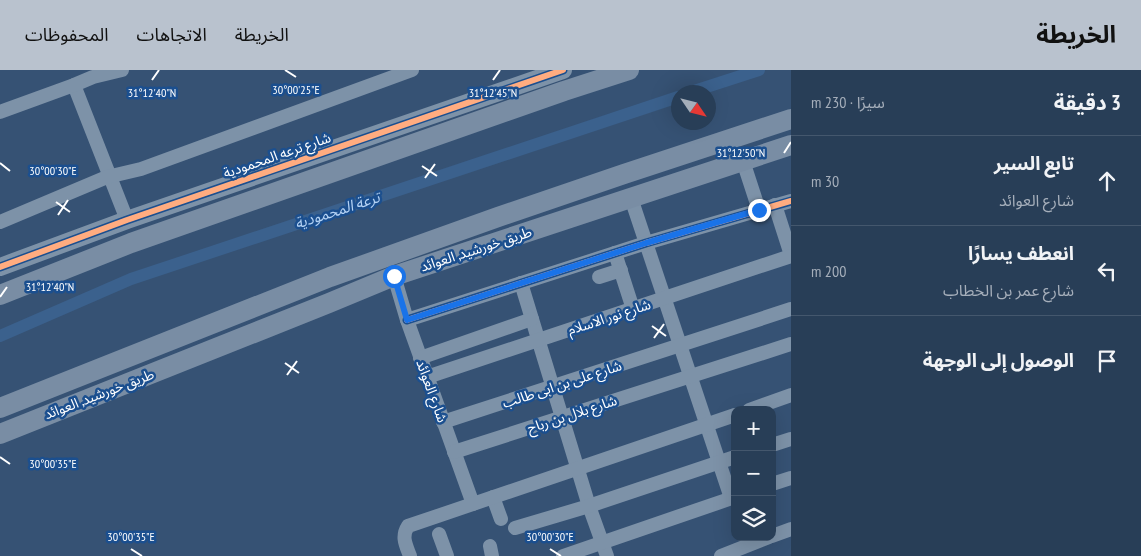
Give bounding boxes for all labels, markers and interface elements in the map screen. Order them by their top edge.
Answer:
text: الخريطة [1036,19,1116,50]
text: المحفوظات [25,23,109,46]
text: الاتجاهات [137,23,207,46]
text: الخريطة [235,23,289,46]
text: 30°00'25"E [272,82,320,97]
text: 31°12'40"N [128,85,176,100]
text: 31°12'45"N [469,85,517,100]
north arrow [671,85,716,130]
text: 3 دقيقة [1054,89,1121,116]
text: سيرًا · 230 m [811,92,885,112]
street label: شارع ترعه المحمودية [221,128,334,184]
text: 31°12'50"N [717,145,765,160]
text: تابع السير [994,151,1074,175]
text: 30°00'30"E [29,163,77,178]
icon: ahead [1093,167,1121,195]
text: 30 m [811,171,839,191]
water label: ترعة المحمودية [292,187,384,233]
text: شارع العوائد [999,190,1074,210]
route end [748,199,771,222]
street label: طريق خورشيد, العوائد [418,222,534,276]
text: انعطف يسارًا [968,241,1074,265]
icon: left [1093,257,1121,285]
text: 200 m [811,261,846,281]
route start [383,265,406,288]
text: 31°12'40"N [26,279,74,294]
text: شارع عمر بن الخطاب [943,280,1074,300]
street label: شارع نور الاسلام [565,295,653,341]
icon: arrive [1093,347,1121,375]
text: الوصول إلى الوجهة [923,348,1074,372]
street label: شارع على بن ابى طالب [500,356,625,414]
street label: شارع العوائد [410,357,452,426]
street label: طريق خورشيد, العوائد [41,365,157,424]
street label: شارع بلال بن رباح [525,391,620,439]
map controls [731,406,776,541]
button: + [731,406,776,451]
button: − [731,451,776,496]
text: 30°00'35"E [29,456,77,471]
button: layers [731,496,776,541]
text: 30°00'35"E [107,529,155,544]
text: 30°00'30"E [526,529,574,544]

